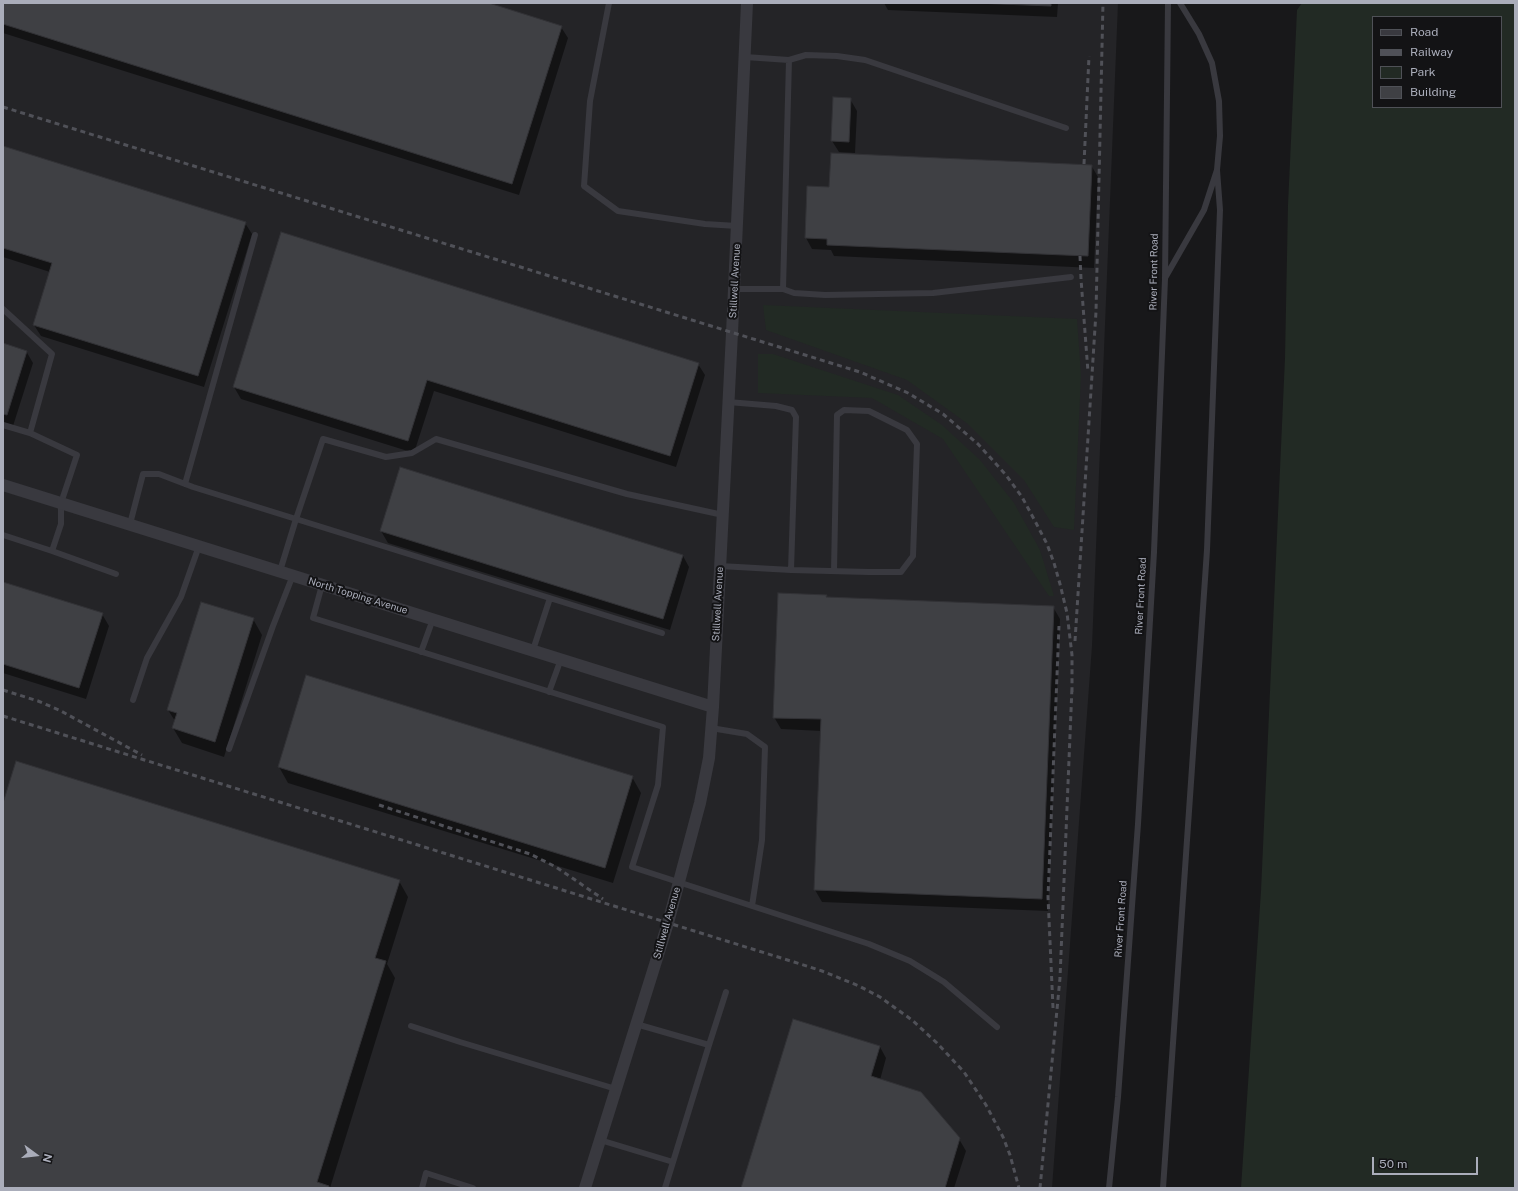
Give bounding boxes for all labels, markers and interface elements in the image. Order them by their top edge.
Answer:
legend [1372,16,1502,108]
text: Road [1410,25,1438,39]
text: Railway [1410,45,1453,59]
text: Park [1410,65,1436,79]
text: Building [1410,85,1456,99]
street label: River Front Road [1147,233,1161,311]
street label: Stillwell Avenue [727,243,743,319]
street label: River Front Road [1133,557,1149,635]
street label: Stillwell Avenue [710,566,726,642]
street label: North Topping Avenue [307,575,409,617]
street label: River Front Road [1112,880,1130,958]
street label: Stillwell Avenue [651,885,683,961]
north arrow [16,1135,56,1175]
scale bar [1374,1149,1480,1175]
text: N [41,1152,55,1164]
text: 50 m [1379,1157,1407,1171]

